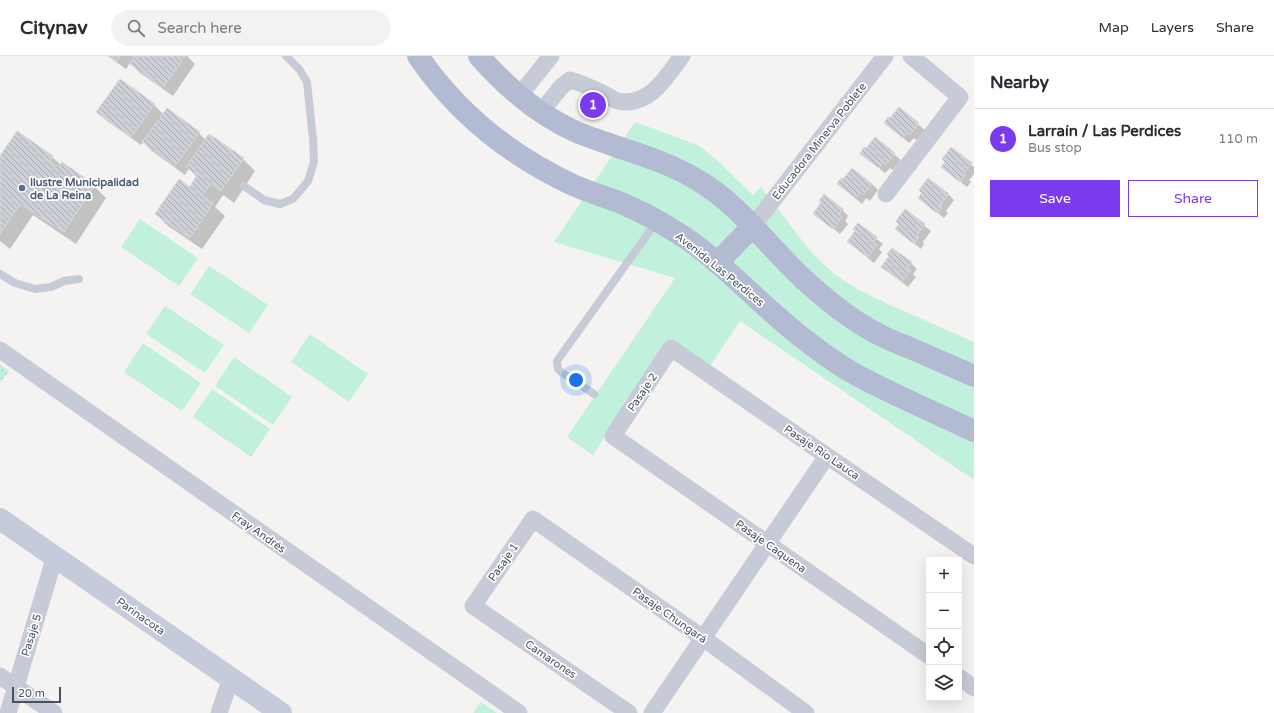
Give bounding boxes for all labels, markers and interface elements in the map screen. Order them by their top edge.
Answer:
search box [111,10,391,46]
text: Citynav [20,17,87,39]
icon: search [125,17,147,39]
text: Search here [157,19,242,37]
text: Map [1099,19,1129,36]
text: Layers [1151,19,1194,36]
text: Share [1216,19,1254,36]
text: Nearby [990,72,1049,93]
street label: Educadora Minerva Poblete [770,80,869,202]
pin: 1 [580,90,606,120]
text: Larraín / Las Perdices [1028,122,1181,140]
text: 1 [999,131,1007,147]
text: 110 m [1218,131,1258,147]
text: Bus stop [1028,140,1082,156]
place label: Ilustre Municipalidad de La Reina [30,176,139,202]
button: Save [990,180,1120,217]
button: Share [1128,180,1258,217]
marker: Ilustre Municipalidad de La Reina [17,183,27,193]
street label: Avenida Las Perdices [673,230,767,309]
your location [566,370,586,390]
street label: Pasaje 2 [625,371,660,414]
street label: Pasaje Río Lauca [782,422,862,482]
street label: Fray Andrés [229,509,288,556]
street label: Pasaje Caquena [733,517,809,576]
street label: Pasaje 1 [486,541,521,584]
map controls [926,557,962,701]
button: + [926,557,962,593]
street label: Pasaje Chungará [630,585,709,646]
button: − [926,593,962,629]
street label: Parinacota [114,595,167,638]
street label: Pasaje 5 [19,612,44,658]
button: locate [926,629,962,665]
street label: Camarones [523,638,579,681]
button: layers [926,665,962,701]
scale bar [12,685,61,704]
text: 20 m [18,687,45,700]

